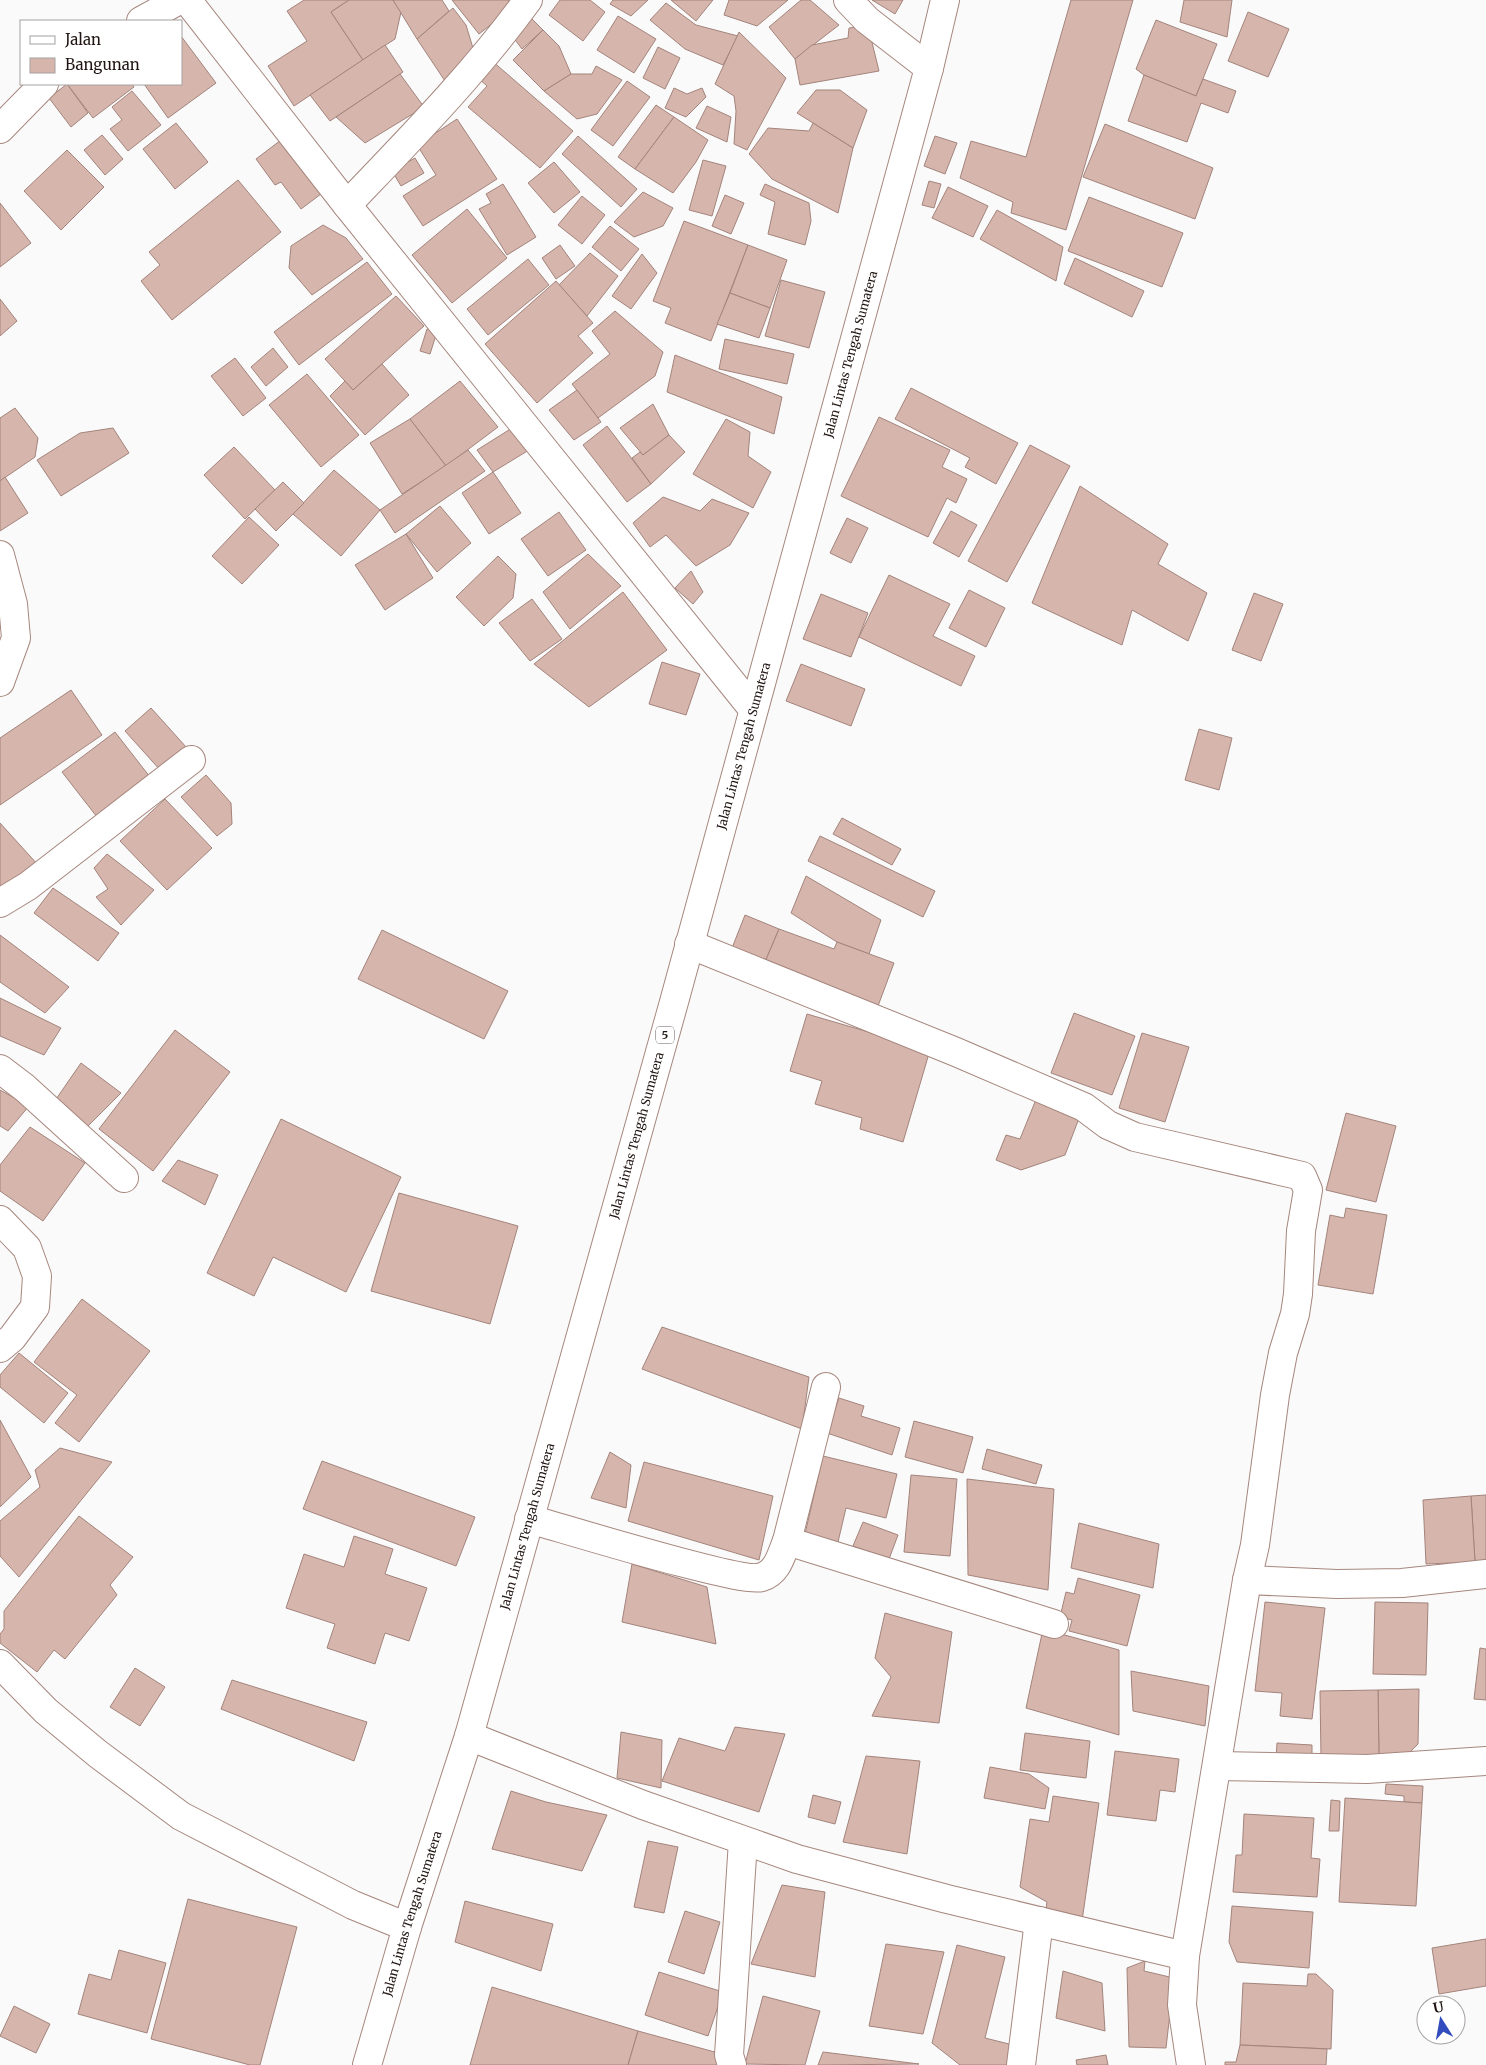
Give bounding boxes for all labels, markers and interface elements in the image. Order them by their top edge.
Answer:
legend [20,20,182,85]
text: Jalan [64,30,101,49]
text: Bangunan [65,55,140,74]
street label: Jalan Lintas Tengah Sumatera [820,269,880,440]
street label: Jalan Lintas Tengah Sumatera [713,660,774,832]
road number: 5 [656,1026,674,1044]
street label: Jalan Lintas Tengah Sumatera [606,1050,667,1221]
street label: Jalan Lintas Tengah Sumatera [496,1441,558,1612]
street label: Jalan Lintas Tengah Sumatera [379,1828,445,1999]
north arrow [1416,1995,1466,2045]
text: U [1432,1997,1446,2017]

